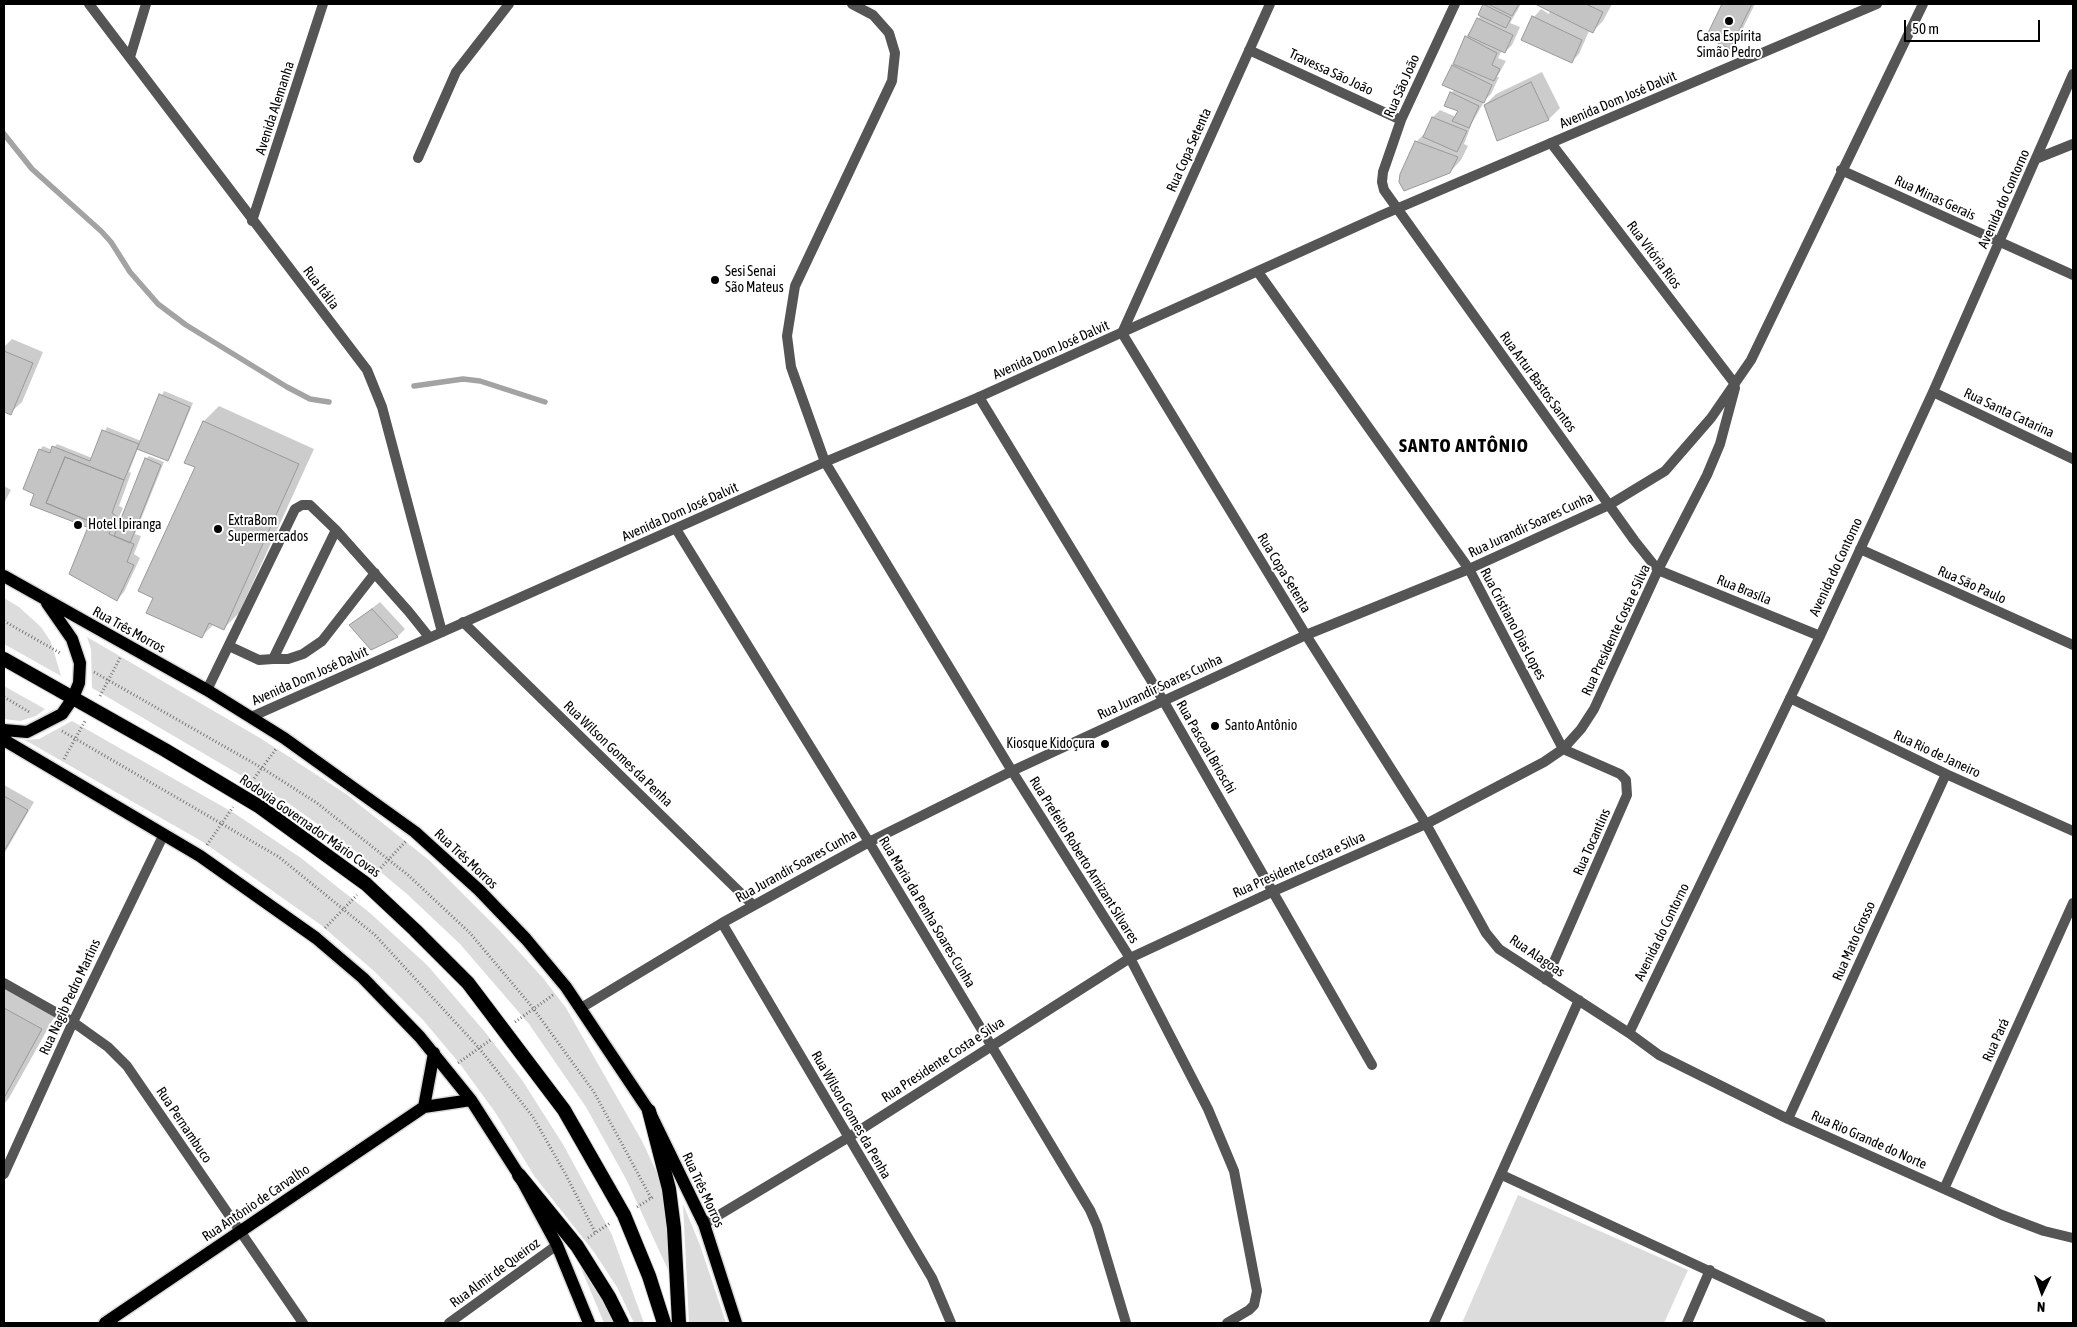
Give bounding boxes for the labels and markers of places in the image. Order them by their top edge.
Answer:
marker: Casa Espírita Simão Pedro [1723,15,1735,27]
place label: Casa Espírita Simão Pedro [1697,29,1761,62]
place label: Sesi Senai São Mateus [725,264,784,296]
marker: Sesi Senai São Mateus [709,274,721,286]
place label: ExtraBom Supermercados [228,513,308,546]
place label: Hotel Ipiranga [88,517,161,533]
marker: Hotel Ipiranga [72,519,84,531]
marker: ExtraBom Supermercados [212,523,224,535]
place label: Santo Antônio [1225,718,1297,734]
marker: Santo Antônio [1209,720,1221,732]
place label: Kiosque Kidoçura [1006,736,1095,752]
marker: Kiosque Kidoçura [1099,738,1111,750]

